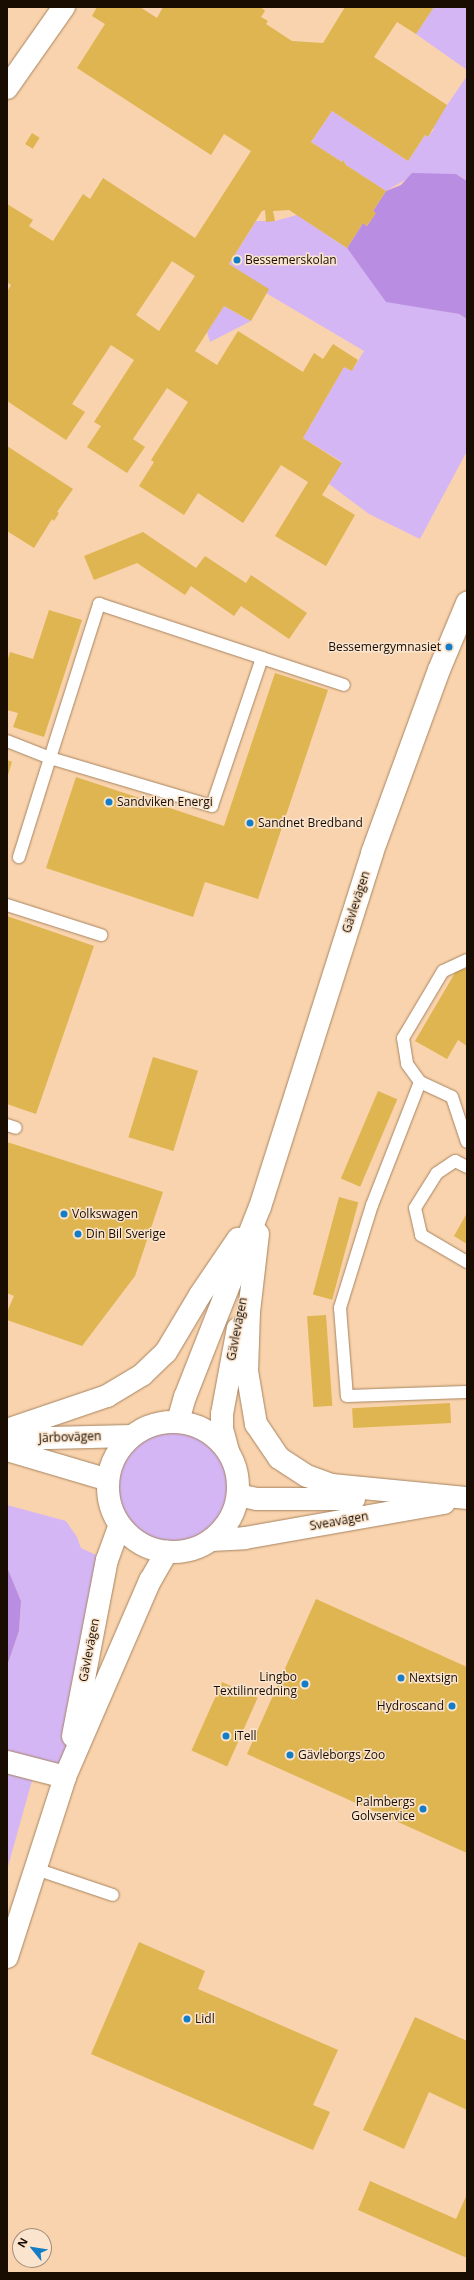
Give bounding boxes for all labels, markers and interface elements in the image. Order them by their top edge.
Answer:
place label: Bessemerskolan [245,253,337,267]
marker: Bessemerskolan [232,255,242,265]
place label: Bessemergymnasiet [328,640,441,654]
marker: Bessemergymnasiet [444,642,454,652]
place label: Sandviken Energi [117,795,213,809]
marker: Sandviken Energi [104,797,114,807]
place label: Sandnet Bredband [258,816,363,830]
marker: Sandnet Bredband [245,818,255,828]
street label: Gävlevägen [339,869,373,935]
place label: Volkswagen [72,1207,138,1221]
marker: Volkswagen [59,1209,69,1219]
place label: Din Bil Sverige [86,1227,166,1241]
marker: Din Bil Sverige [73,1229,83,1239]
street label: Gävlevägen [224,1296,250,1362]
street label: Järbovägen [38,1429,102,1445]
street label: Sveavägen [309,1509,369,1533]
street label: Gävlevägen [76,1617,102,1683]
place label: Lingbo Textilinredning [213,1670,297,1698]
place label: Nextsign [409,1671,458,1685]
marker: Nextsign [396,1673,406,1683]
marker: Lingbo Textilinredning [300,1679,310,1689]
place label: Hydroscand [377,1699,444,1713]
marker: Hydroscand [447,1701,457,1711]
place label: iTell [234,1729,256,1743]
marker: iTell [221,1731,231,1741]
place label: Gävleborgs Zoo [298,1748,385,1762]
marker: Gävleborgs Zoo [285,1750,295,1760]
place label: Palmbergs Golvservice [351,1795,415,1823]
marker: Palmbergs Golvservice [418,1804,428,1814]
place label: Lidl [195,2012,215,2026]
marker: Lidl [182,2014,192,2024]
north arrow [12,2228,52,2268]
text: N [13,2235,31,2250]

